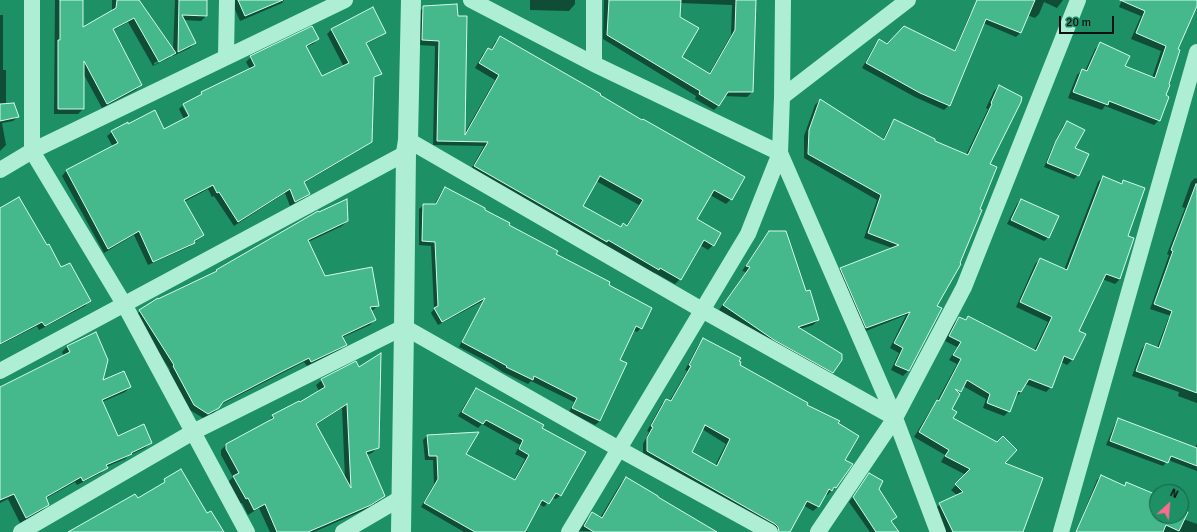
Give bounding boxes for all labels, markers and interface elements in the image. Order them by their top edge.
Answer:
scale bar [1061,8,1116,34]
text: 20 m [1066,15,1091,30]
north arrow [1149,484,1189,524]
text: N [1168,486,1180,501]

